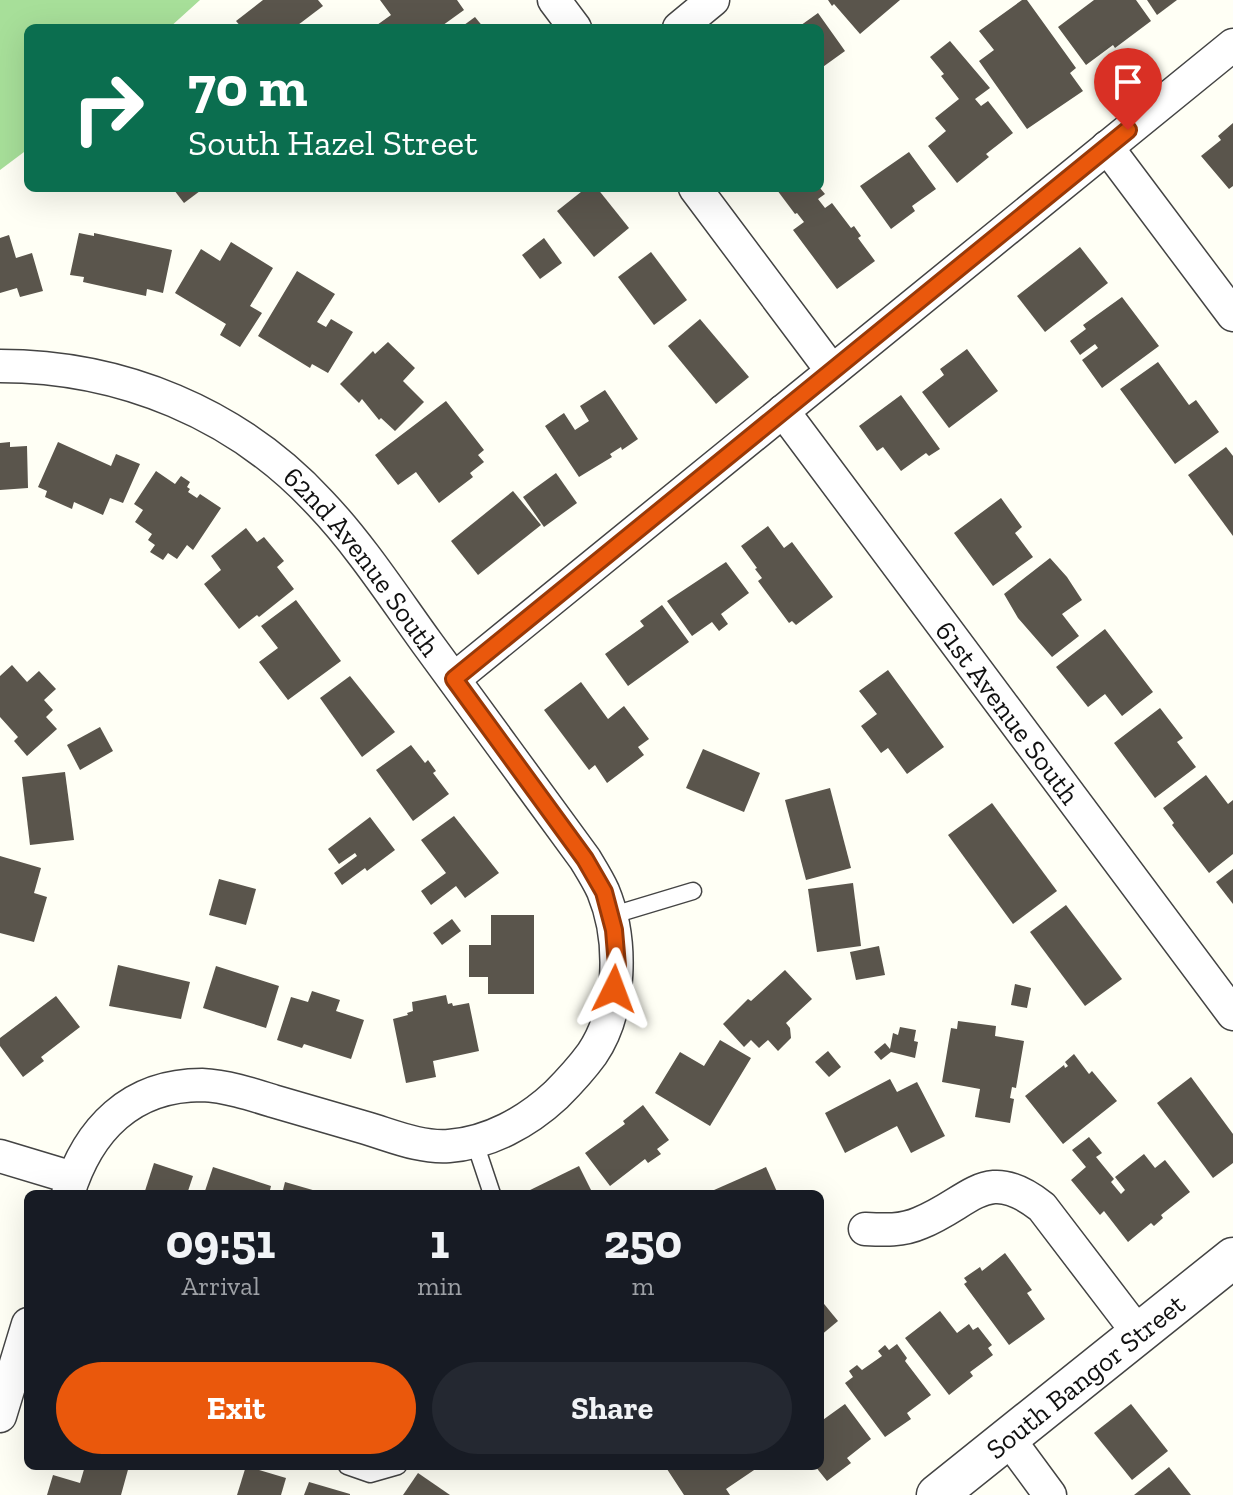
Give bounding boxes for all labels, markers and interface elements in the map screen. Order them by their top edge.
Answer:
pin [1094,48,1162,130]
text: 70 m [188,53,308,120]
icon: right [56,56,160,160]
icon: arrive [1106,60,1150,104]
text: South Hazel Street [188,121,478,164]
street label: 62nd Avenue South [277,460,447,662]
street label: 61st Avenue South [929,614,1087,811]
position arrow [572,947,656,1031]
text: 09:51 [166,1213,275,1270]
text: 1 [430,1213,449,1270]
text: 250 [604,1213,682,1270]
text: Arrival [181,1270,260,1302]
text: min [417,1270,462,1302]
text: m [632,1270,654,1302]
street label: South Bangor Street [979,1286,1192,1466]
button: Exit [56,1362,416,1454]
button: Share [432,1362,792,1454]

